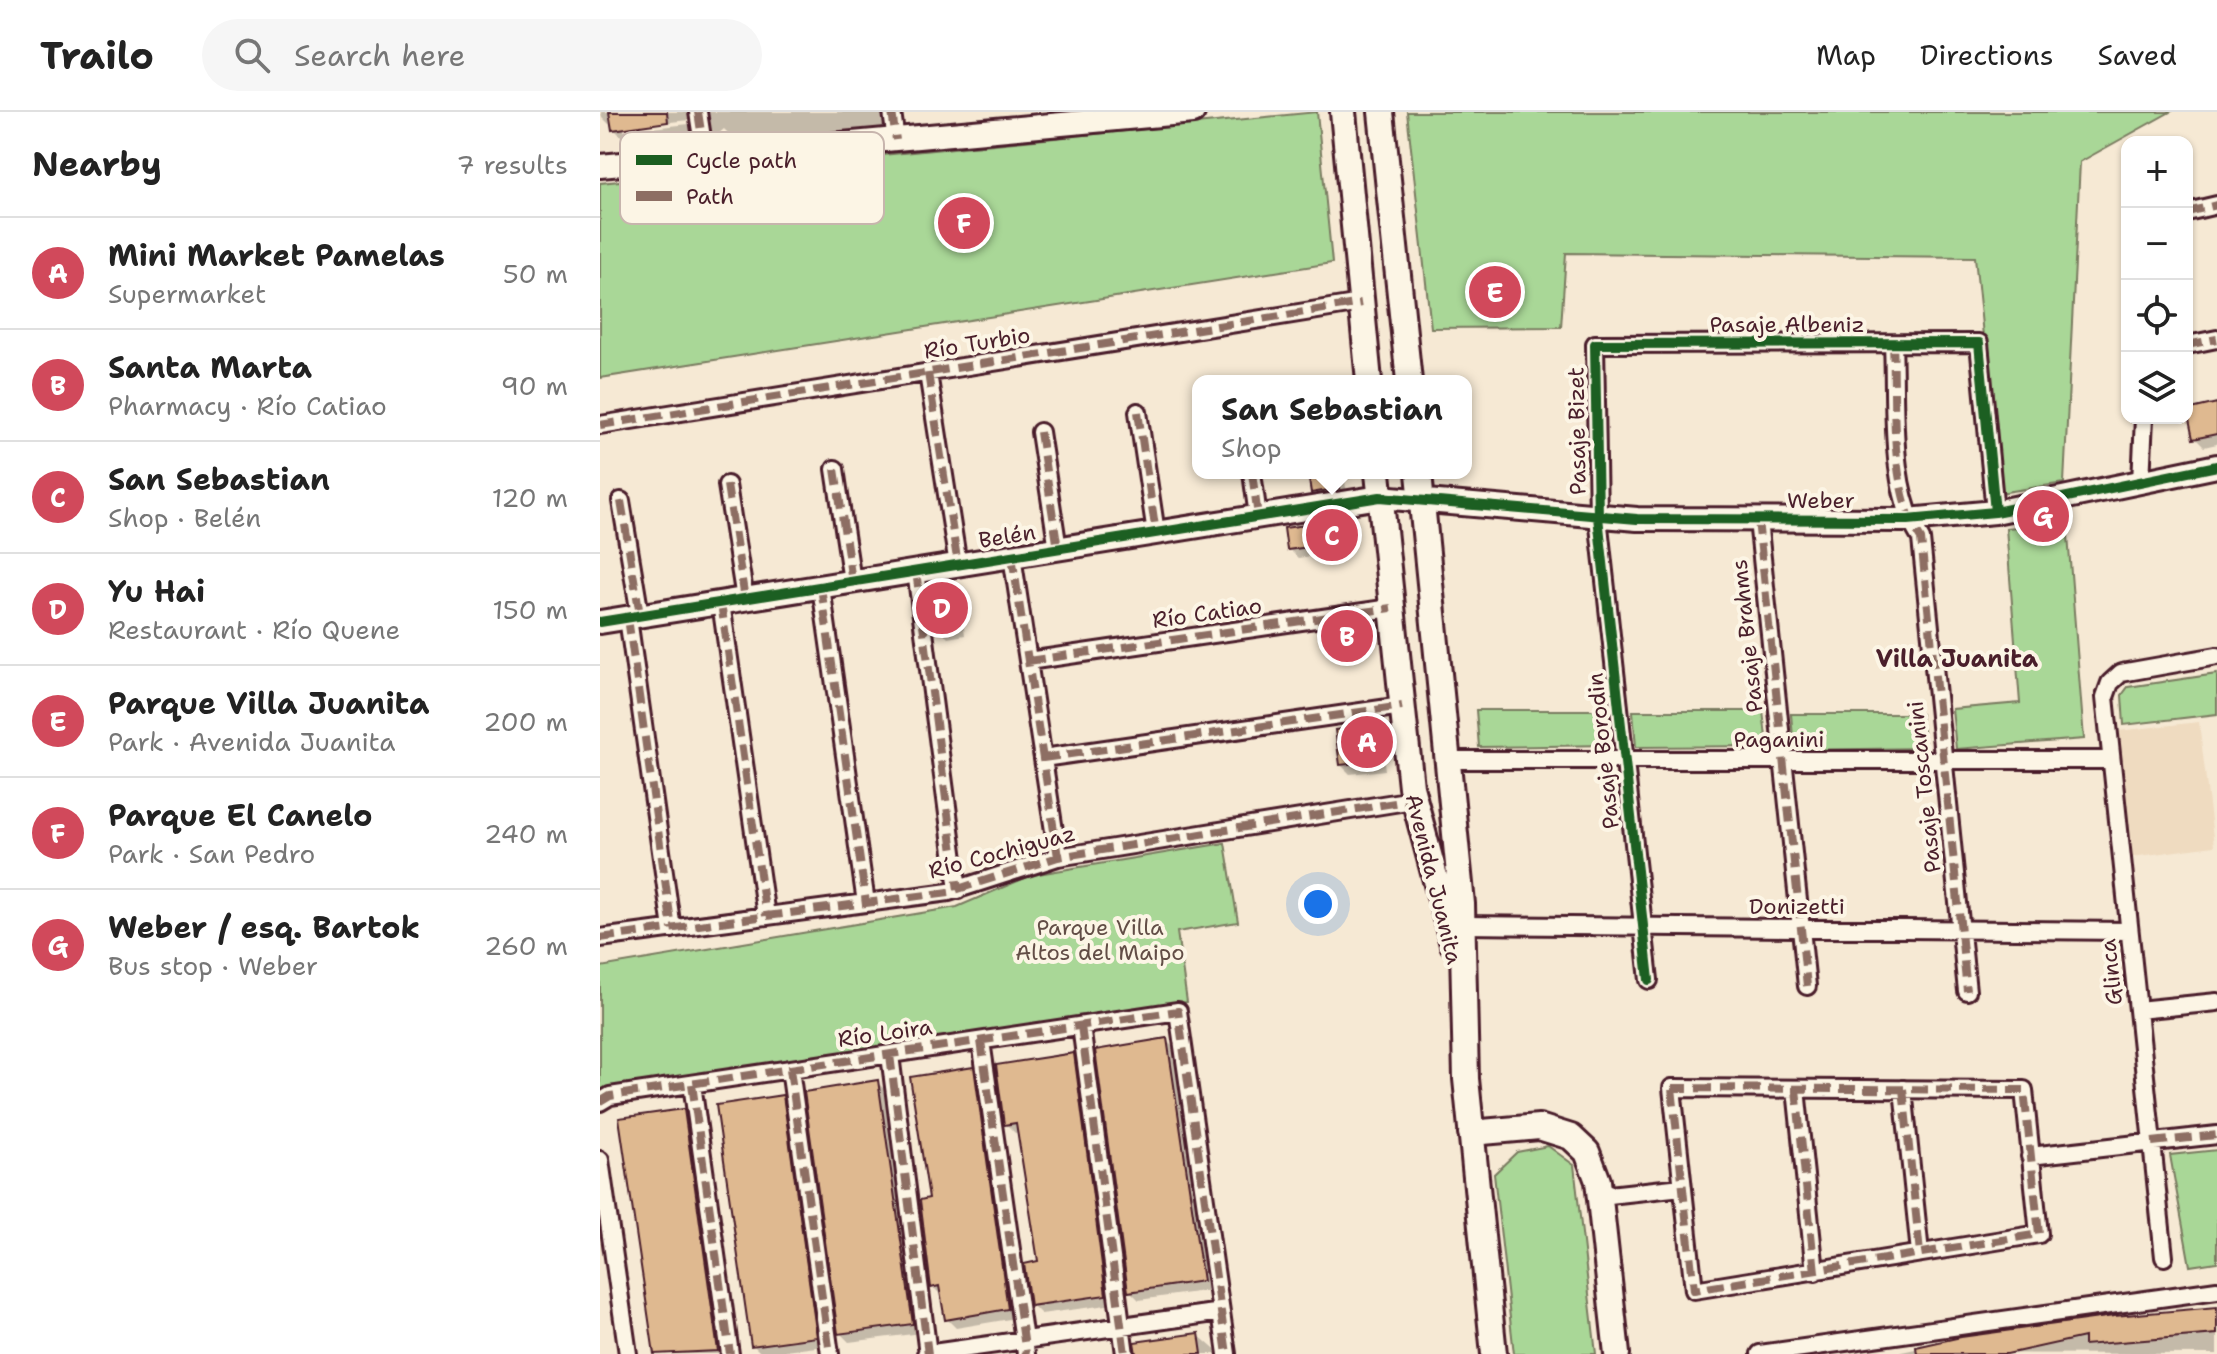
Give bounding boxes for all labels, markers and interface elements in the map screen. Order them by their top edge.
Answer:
search box [202,19,762,91]
text: Trailo [40,30,154,81]
icon: search [230,33,274,77]
text: Search here [294,35,465,76]
text: Map [1816,36,1876,74]
text: Directions [1920,36,2054,74]
text: Saved [2098,36,2177,74]
legend [620,132,884,224]
map controls [2121,136,2193,424]
button: + [2121,136,2193,208]
text: Nearby [32,141,162,187]
text: Cycle path [686,146,797,175]
text: 7 results [456,147,568,182]
text: Path [686,182,734,211]
pin: F [938,193,990,253]
button: − [2121,208,2193,280]
text: Mini Market Pamelas [108,235,445,276]
text: A [48,256,68,291]
text: 50 m [503,256,568,291]
pin: E [1469,262,1521,322]
text: Supermarket [108,276,266,311]
button: locate [2121,280,2193,352]
street label: Pasaje Albeniz [1709,310,1865,339]
street label: Río Turbio [922,320,1032,366]
text: Santa Marta [108,347,312,388]
button: layers [2121,352,2193,424]
street label: Pasaje Bizet [1561,367,1593,495]
text: B [50,368,66,403]
text: 90 m [501,368,568,403]
popup [1192,375,1472,479]
text: Pharmacy · Río Catiao [108,388,387,423]
text: San Sebastian [1221,389,1443,430]
text: Shop [1221,430,1282,465]
text: San Sebastian [108,459,330,500]
text: C [50,480,66,515]
text: 120 m [492,480,568,515]
street label: Weber [1787,486,1855,515]
pin: G [2017,486,2069,546]
text: Shop · Belén [108,500,261,535]
pin: C [1306,505,1358,565]
street label: Belén [976,517,1038,555]
street label: Pasaje Brahms [1725,558,1769,714]
text: Yu Hai [108,571,205,612]
pin: D [916,578,968,638]
street label: Río Catiao [1150,591,1264,635]
text: D [49,592,67,627]
text: 150 m [492,592,568,627]
pin: B [1321,606,1373,666]
text: Restaurant · Río Quene [108,612,400,647]
district label: Villa Juanita [1876,643,2039,675]
street label: Pasaje Borodin [1580,671,1626,831]
text: Parque Villa Juanita [108,683,429,724]
street label: Pasaje Toscanini [1901,700,1947,874]
text: E [49,704,67,739]
text: 200 m [483,704,568,739]
pin: A [1341,712,1393,772]
text: Park · Avenida Juanita [108,724,395,759]
street label: Paganini [1734,725,1824,754]
street label: Avenida Juanita [1399,791,1469,968]
text: Parque El Canelo [108,795,373,836]
text: F [50,816,66,851]
text: 240 m [484,816,568,851]
street label: Río Cochiguaz [925,818,1079,886]
text: Park · San Pedro [108,836,315,871]
your location [1298,884,1338,924]
street label: Donizetti [1749,892,1845,921]
text: Weber / esq. Bartok [108,907,420,948]
park label: Parque Villa Altos del Maipo [1015,913,1185,967]
text: G [48,928,68,963]
text: 260 m [484,928,568,963]
street label: Glinca [2093,937,2129,1007]
text: Bus stop · Weber [108,948,318,983]
street label: Río Loira [836,1012,934,1054]

